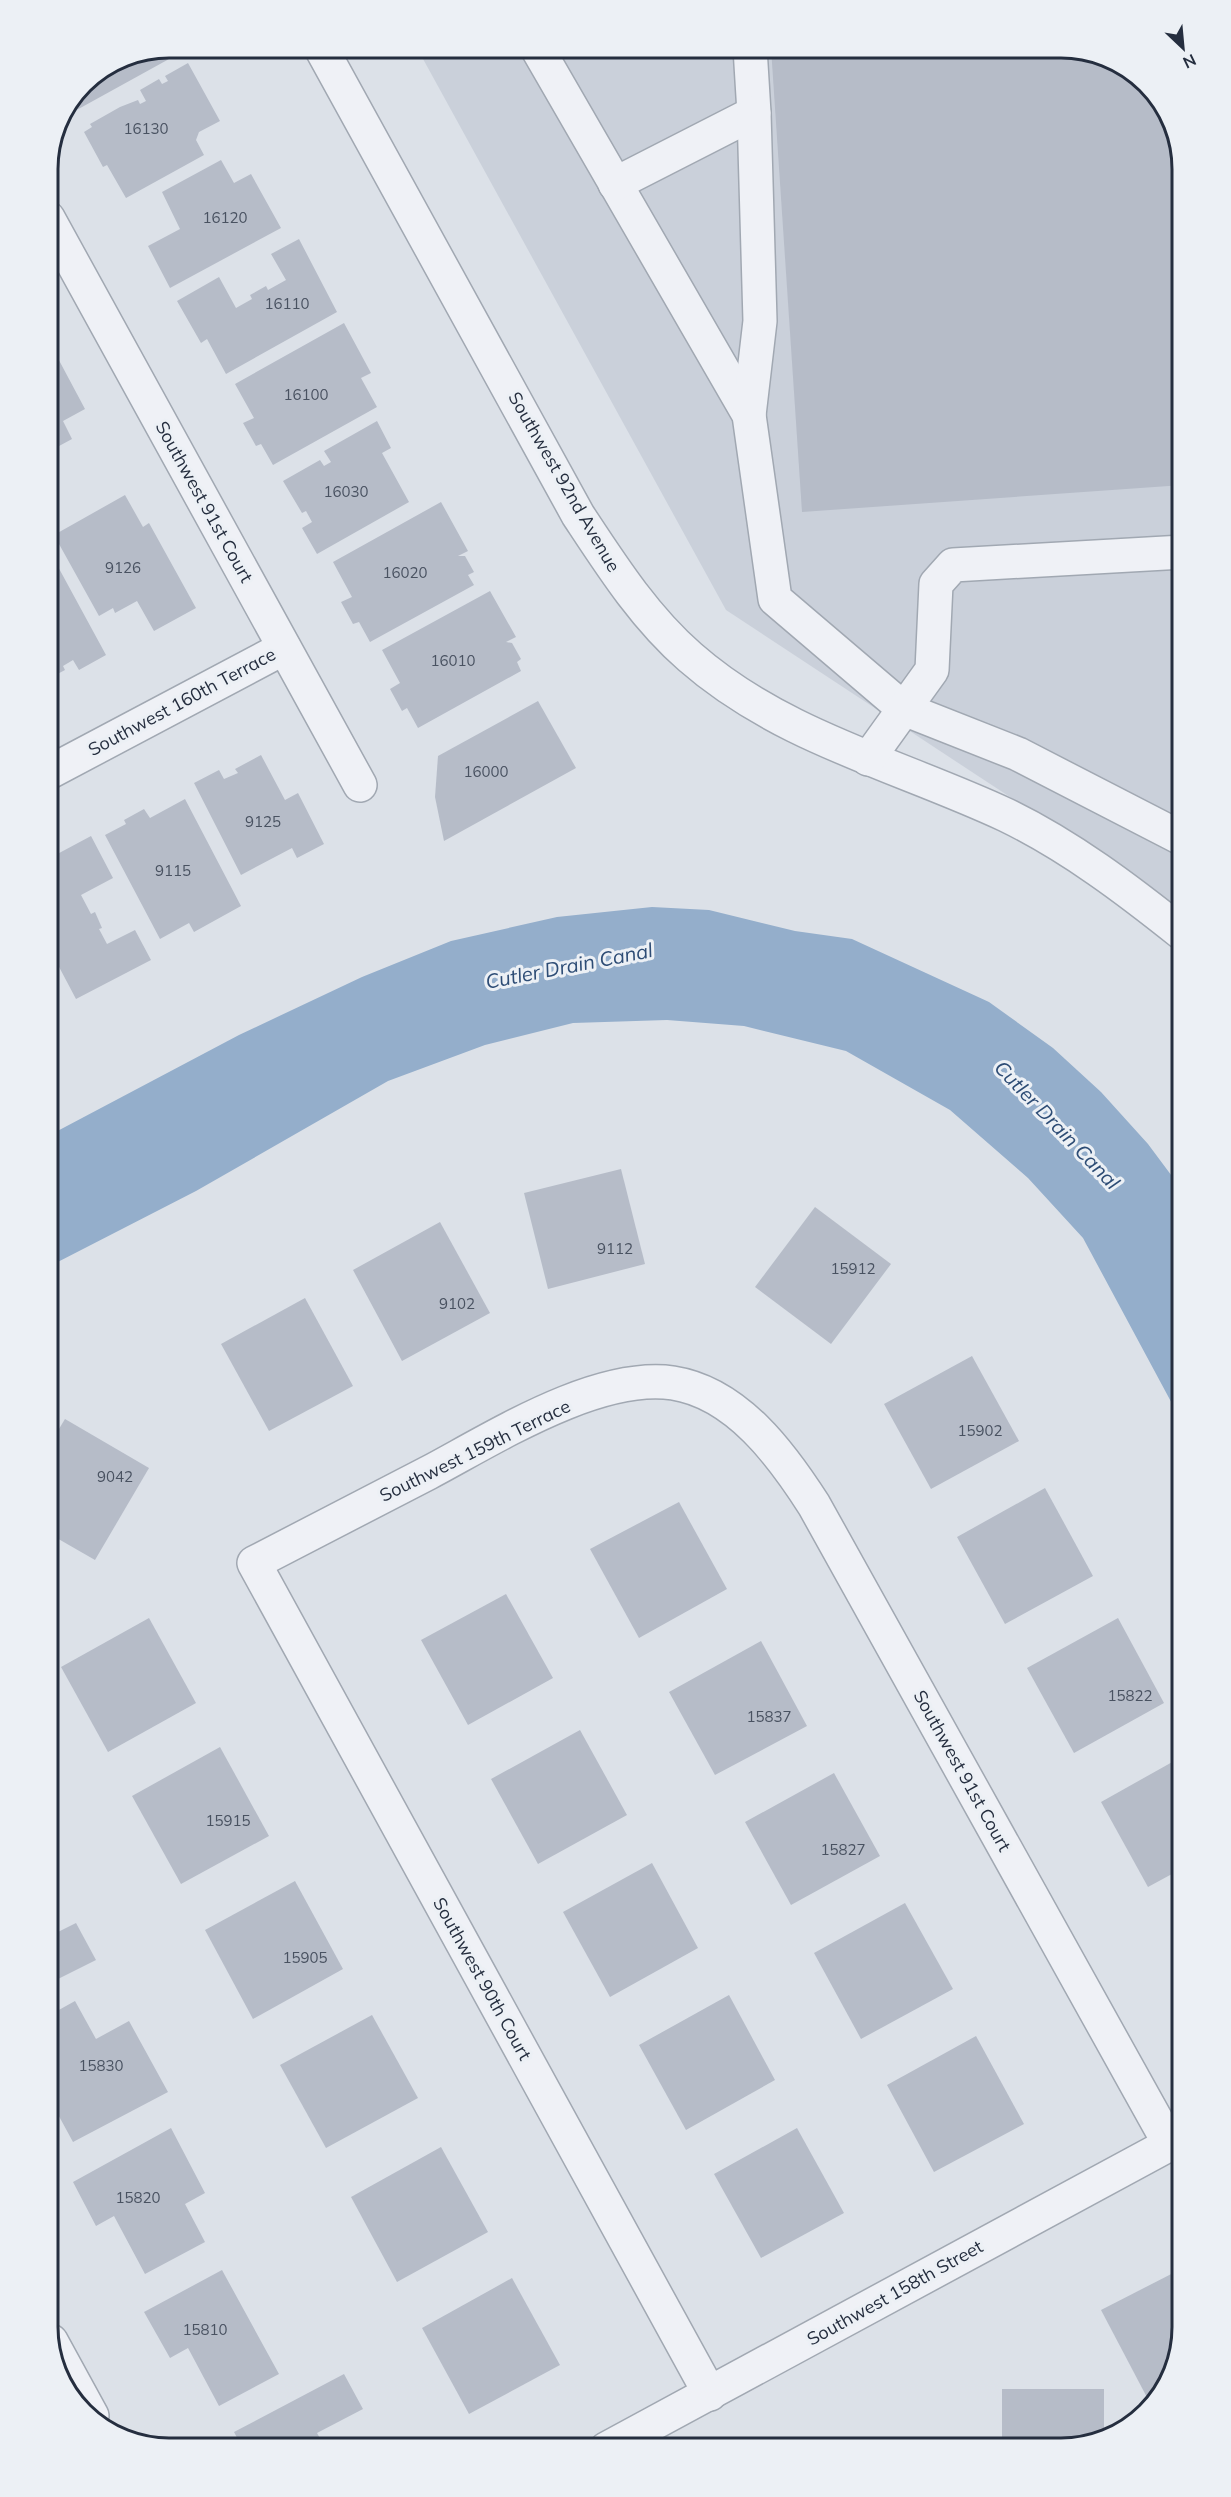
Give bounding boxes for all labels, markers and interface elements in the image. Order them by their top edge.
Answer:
north arrow [1153,18,1213,78]
text: N [1180,50,1199,73]
house number: 16130 [123,119,169,138]
house number: 16120 [202,208,248,227]
house number: 16110 [264,294,310,313]
house number: 16100 [283,385,329,404]
street label: Southwest 92nd Avenue [503,388,625,576]
street label: Southwest 91st Court [151,417,258,586]
house number: 16030 [323,482,369,501]
house number: 9126 [105,558,141,577]
house number: 16020 [382,563,428,582]
street label: Southwest 160th Terrace [84,642,280,761]
house number: 16010 [430,651,476,670]
house number: 16000 [463,762,509,781]
house number: 9125 [245,812,281,831]
house number: 9115 [155,861,191,880]
water label: Cutler Drain Canal [483,937,655,994]
water label: Cutler Drain Canal [989,1055,1125,1195]
house number: 9112 [597,1239,633,1258]
house number: 15912 [830,1259,876,1278]
house number: 9102 [439,1294,475,1313]
street label: Southwest 159th Terrace [376,1394,574,1507]
house number: 15902 [957,1421,1003,1440]
house number: 9042 [97,1467,133,1486]
street label: Southwest 91st Court [909,1686,1016,1855]
house number: 15822 [1107,1686,1153,1705]
house number: 15837 [746,1707,792,1726]
house number: 15915 [205,1811,251,1830]
house number: 15827 [820,1840,866,1859]
street label: Southwest 90th Court [428,1893,537,2064]
house number: 15905 [282,1948,328,1967]
house number: 15830 [78,2056,124,2075]
house number: 15820 [115,2188,161,2207]
street label: Southwest 158th Street [803,2235,987,2350]
house number: 15810 [182,2320,228,2339]

